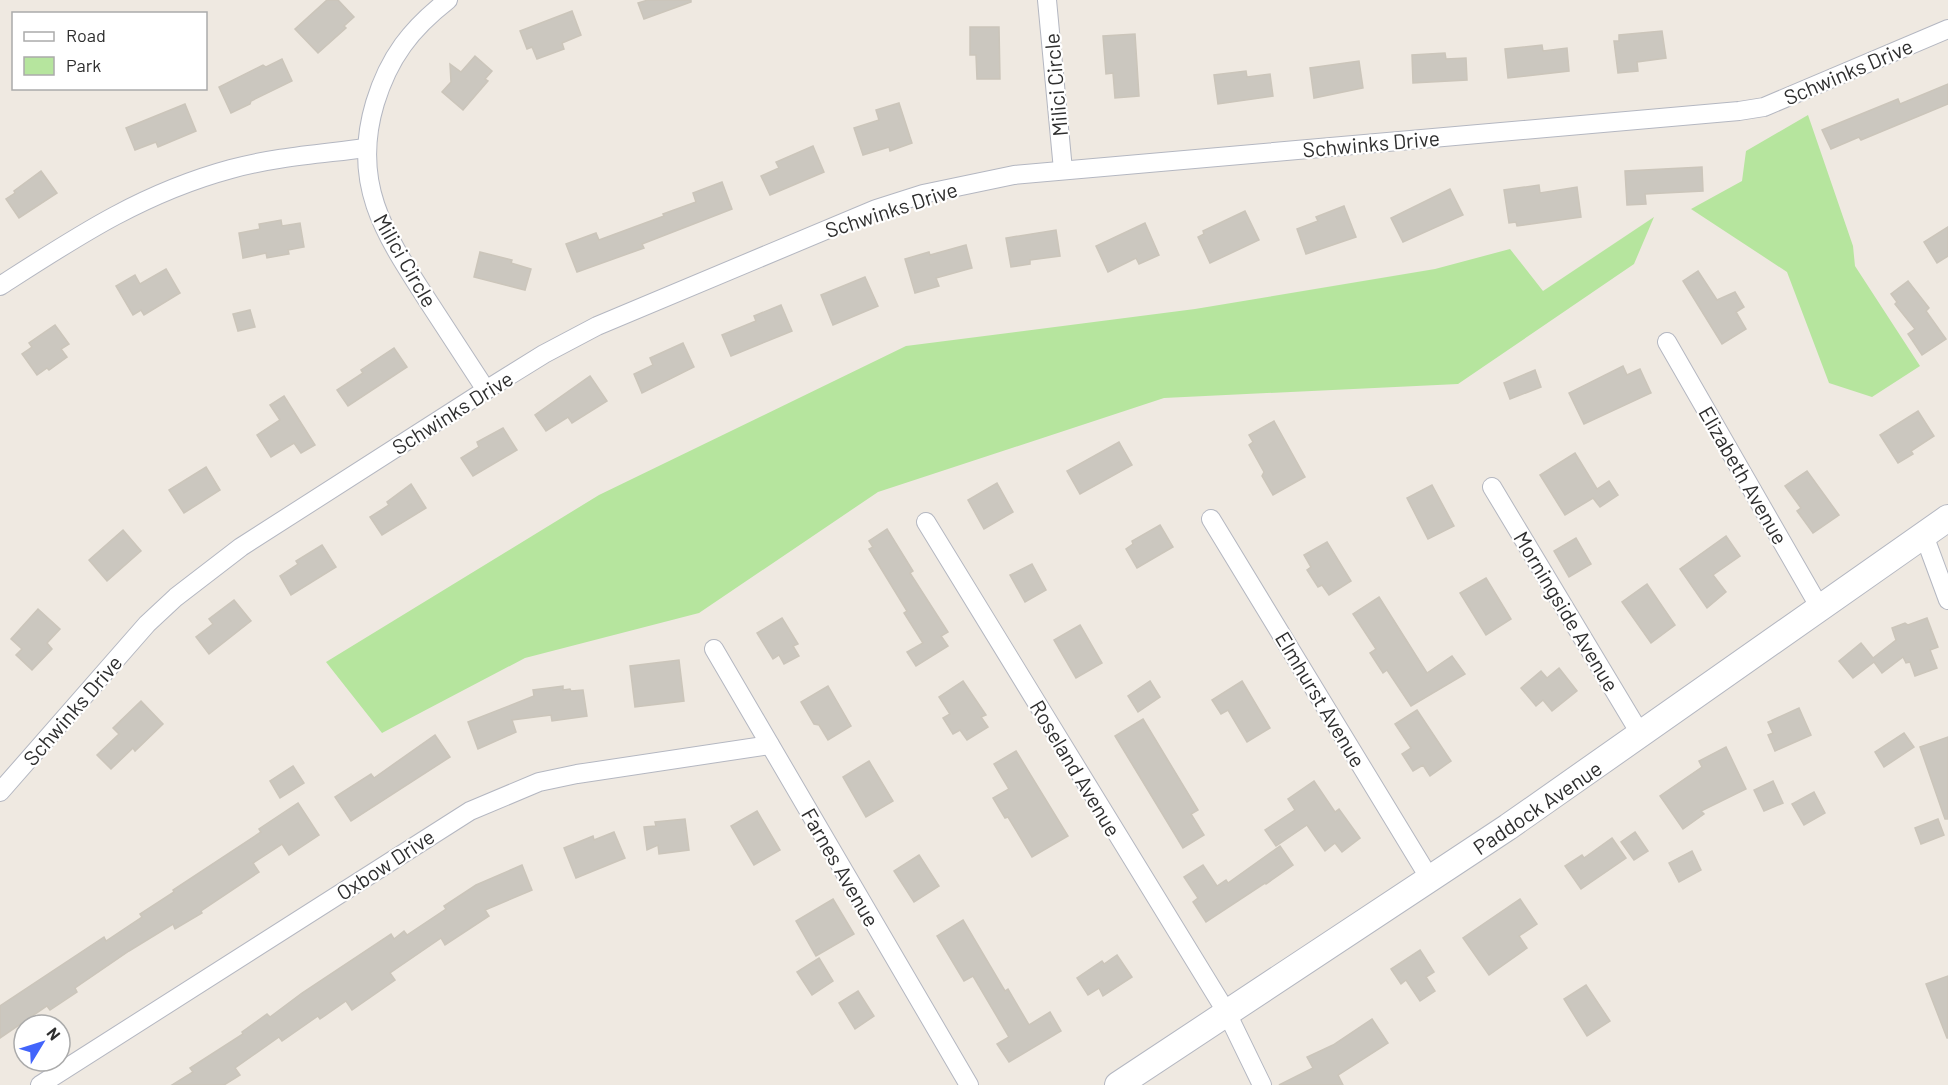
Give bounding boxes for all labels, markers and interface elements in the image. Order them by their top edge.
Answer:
legend [12,12,207,90]
text: Road [66,24,106,46]
street label: Milici Circle [1038,32,1072,138]
street label: Schwinks Drive [1780,33,1916,109]
text: Park [66,54,101,76]
street label: Schwinks Drive [1301,125,1441,161]
street label: Schwinks Drive [822,176,960,242]
street label: Milici Circle [369,209,443,311]
street label: Schwinks Drive [387,365,517,459]
street label: Elizabeth Avenue [1694,402,1794,548]
street label: Morningside Avenue [1509,526,1625,696]
street label: Elmhurst Avenue [1271,627,1371,771]
street label: Schwinks Drive [17,650,127,770]
street label: Roseland Avenue [1025,695,1127,841]
street label: Paddock Avenue [1468,755,1606,859]
street label: Farnes Avenue [797,803,885,931]
street label: Oxbow Drive [331,823,439,905]
north arrow [12,1013,72,1073]
text: N [43,1023,65,1043]

